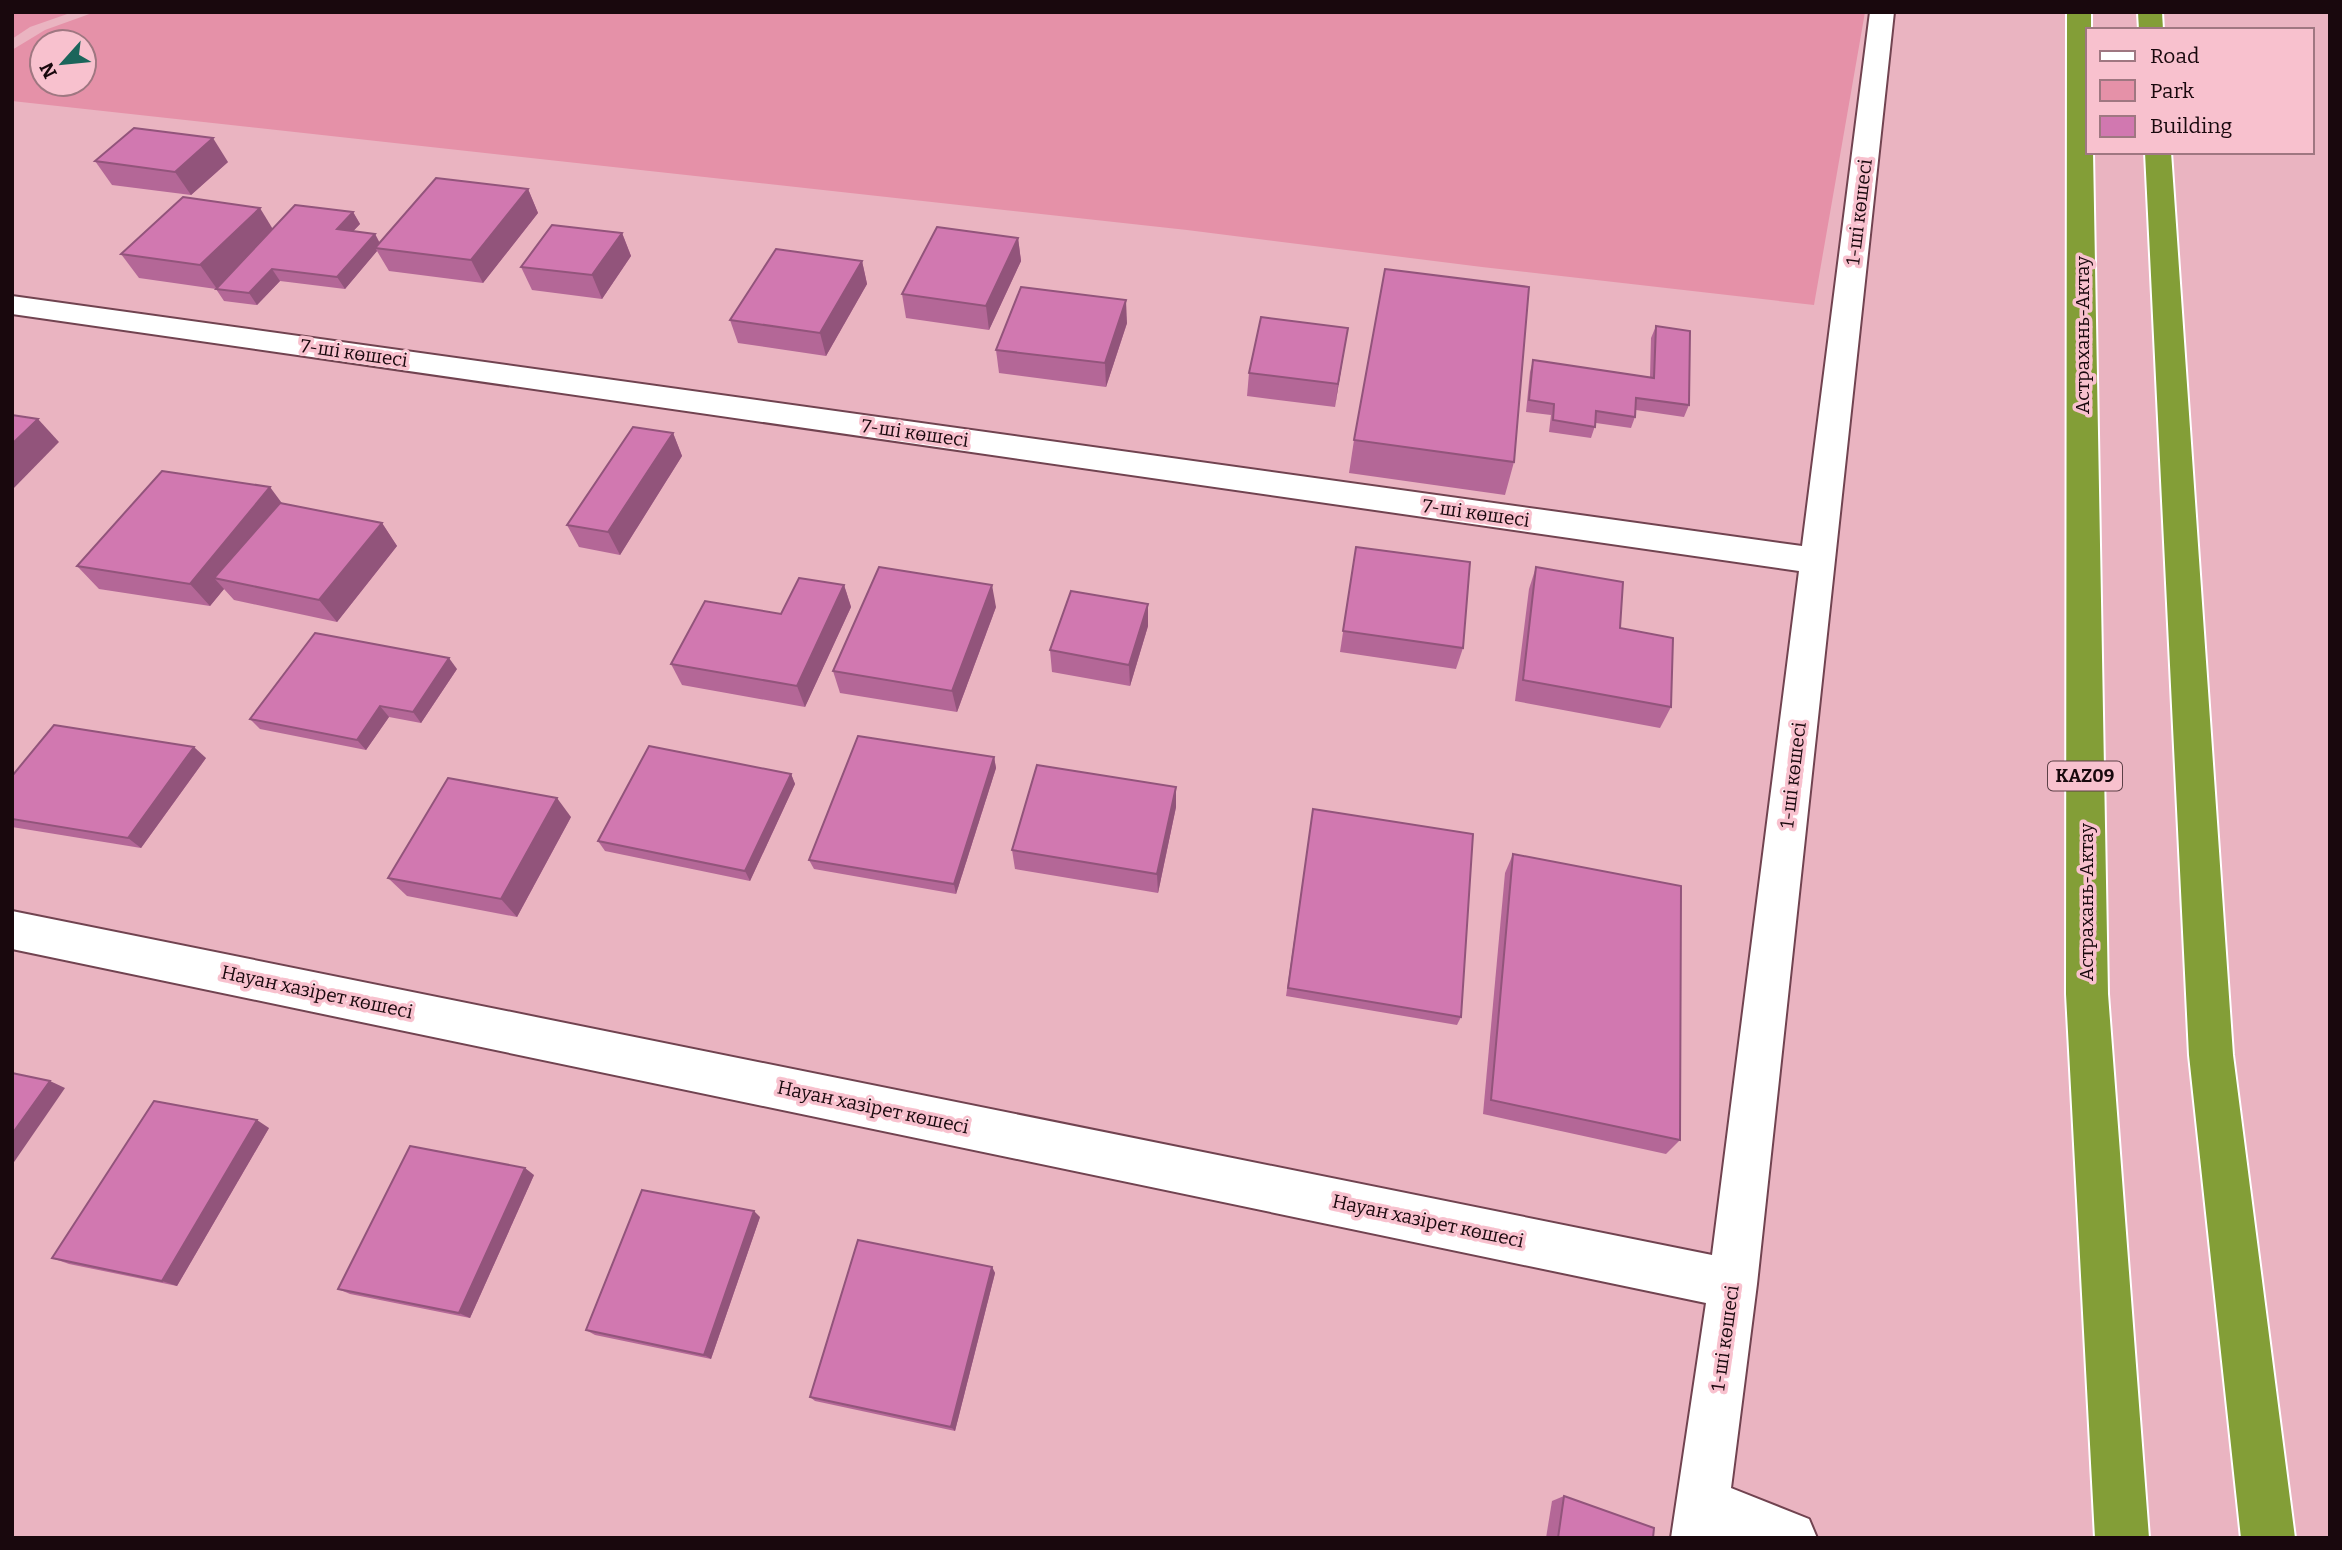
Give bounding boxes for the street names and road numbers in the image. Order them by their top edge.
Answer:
street label: 1-шi көшесі [1841,157,1877,266]
street label: Астрахань-Актау [2071,255,2094,414]
street label: 7-шi көшесі [299,334,409,372]
street label: 7-шi көшесі [860,414,970,452]
street label: 7-шi көшесі [1421,494,1531,532]
street label: 1-шi көшесі [1775,720,1811,829]
road number: KAZ09 [2048,762,2122,790]
street label: Астрахань-Актау [2075,822,2098,981]
street label: Науан хазірет көшесі [219,960,415,1024]
street label: Науан хазірет көшесі [775,1075,971,1139]
street label: Науан хазірет көшесі [1330,1189,1526,1253]
street label: 1-шi көшесі [1706,1283,1744,1392]

